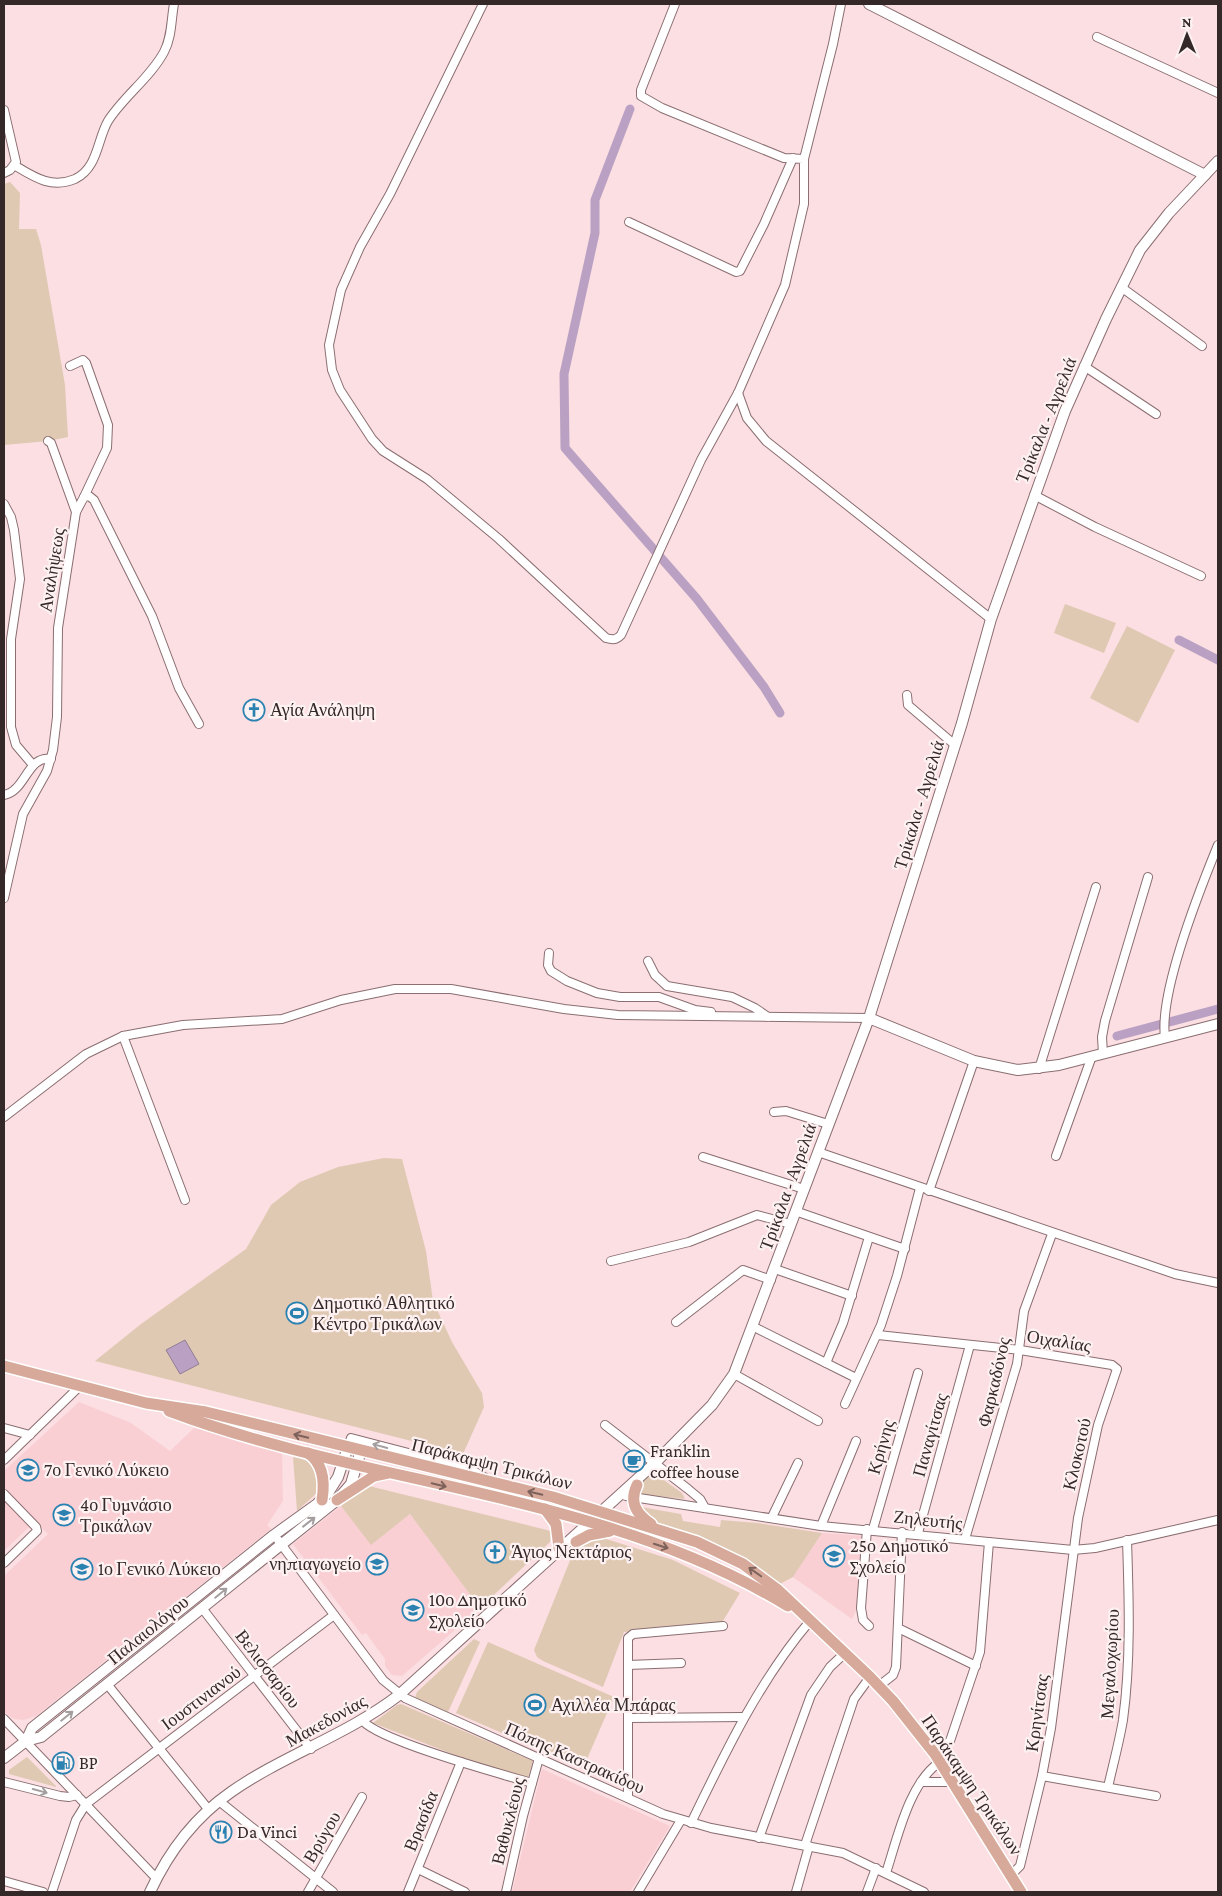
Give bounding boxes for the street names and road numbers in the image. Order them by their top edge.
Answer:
street label: Τρίκαλα - Αγρελιά [1012,354,1081,486]
street label: Αναλήψεως [35,526,69,614]
street label: Τρίκαλα - Αγρελιά [890,738,948,872]
street label: Τρίκαλα - Αγρελιά [756,1120,820,1253]
street label: Οιχαλίας [1025,1326,1093,1356]
street label: Φαρκαδόνος [974,1335,1014,1429]
street label: Παναγίτσας [908,1391,952,1479]
street label: Κλοκοτού [1059,1416,1095,1492]
street label: Κρήνης [864,1417,898,1477]
street label: Παράκαμψη Τρικάλων [410,1434,574,1494]
street label: Ζηλευτής [892,1506,964,1534]
street label: Παλαιολόγου [104,1591,192,1669]
street label: Μεγαλοχωρίου [1097,1609,1123,1719]
street label: Βελισσαρίου [231,1626,305,1712]
street label: Ιουστινιανού [157,1662,245,1734]
street label: Κρηνίτσας [1022,1673,1052,1753]
street label: Μακεδονίας [282,1691,370,1751]
street label: Παράκαμψη Τρικάλων [918,1711,1026,1859]
street label: Πόπης Καστρακίδου [502,1718,648,1798]
street label: Βαθυκλέους [487,1775,529,1867]
street label: Βρασίδα [400,1788,442,1854]
street label: Βρύγου [299,1808,345,1866]

